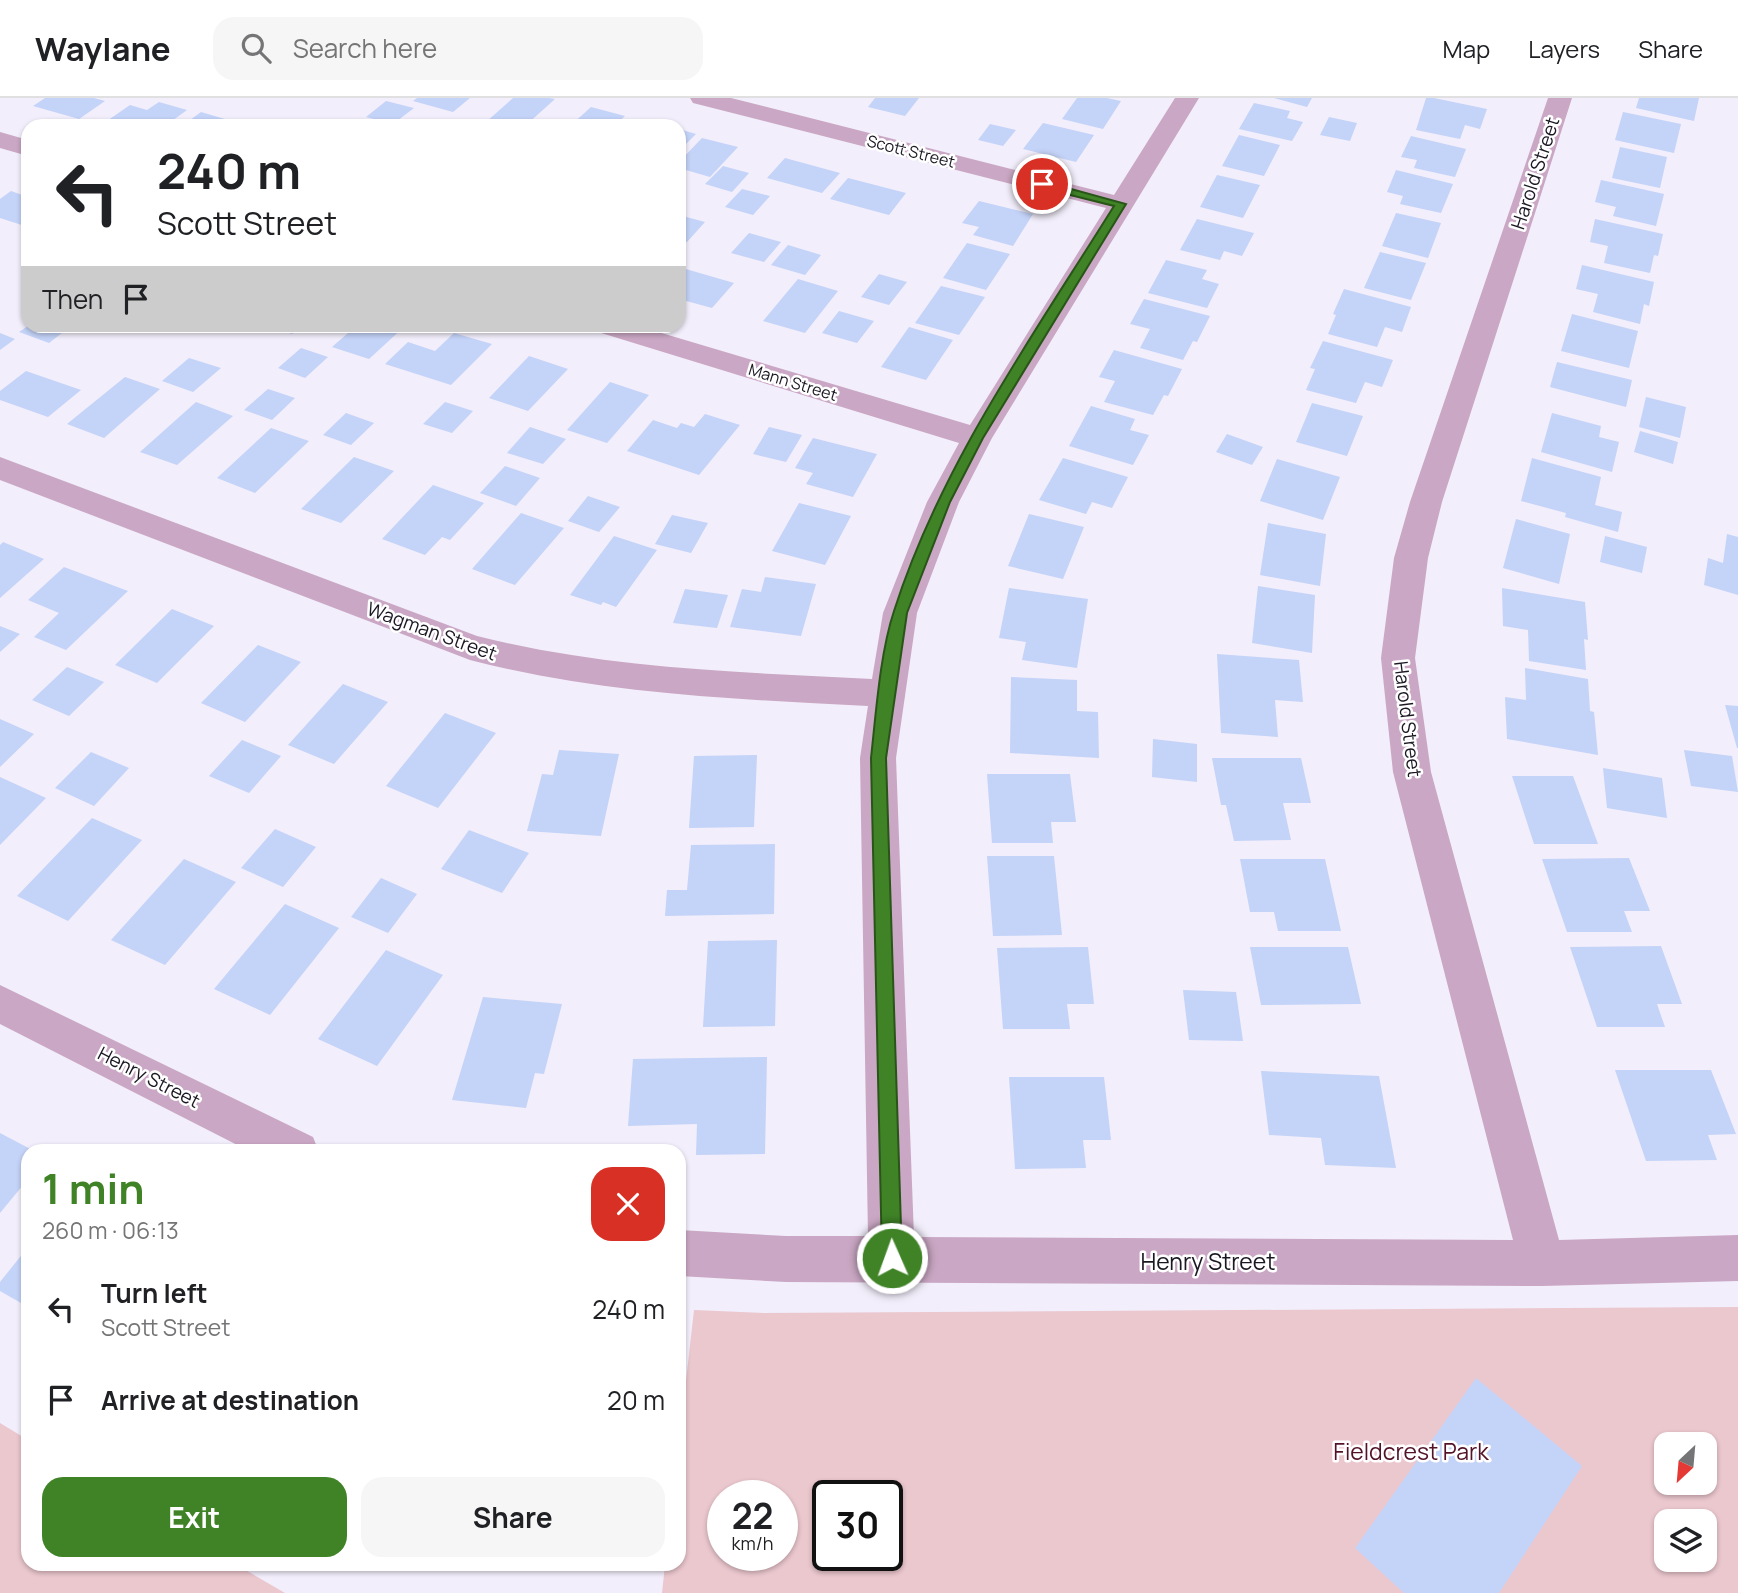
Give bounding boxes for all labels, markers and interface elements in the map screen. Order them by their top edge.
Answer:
search box [213,17,703,80]
text: Waylane [35,26,171,71]
icon: search [237,29,275,67]
text: Search here [293,30,437,66]
text: Map [1443,32,1490,65]
text: Layers [1528,32,1600,65]
text: Share [1638,32,1703,65]
street label: Harold Street [1505,113,1565,233]
street label: Scott Street [865,129,957,173]
text: 240 m [157,137,301,204]
icon: left [42,147,133,238]
pin [1012,154,1072,214]
icon: arrive [1023,165,1061,203]
text: Scott Street [157,201,337,245]
icon: arrive [117,280,155,318]
text: Then [42,281,103,317]
street label: Mann Street [746,358,840,406]
street label: Wagman Street [364,595,500,667]
street label: Harold Street [1388,659,1428,779]
street label: Henry Street [93,1040,205,1114]
text: 1 min [42,1159,145,1217]
button: close [591,1167,665,1241]
text: 260 m · 06:13 [42,1214,179,1246]
position arrow [855,1221,929,1295]
street label: Henry Street [1141,1245,1275,1277]
text: Turn left [101,1275,208,1311]
icon: left [42,1290,80,1328]
text: 240 m [592,1291,665,1327]
text: Scott Street [101,1311,230,1343]
icon: arrive [42,1381,80,1419]
text: Arrive at destination [101,1382,359,1418]
text: 20 m [607,1382,665,1418]
north arrow [1654,1432,1717,1494]
map controls [1654,1432,1717,1572]
park label: Fieldcrest Park [1333,1435,1489,1467]
button: Exit [42,1477,347,1557]
button: Share [361,1477,665,1557]
speed limit sign: 30 [812,1480,903,1571]
text: 22 [732,1492,773,1540]
button: layers [1654,1509,1717,1572]
text: km/h [732,1531,773,1555]

